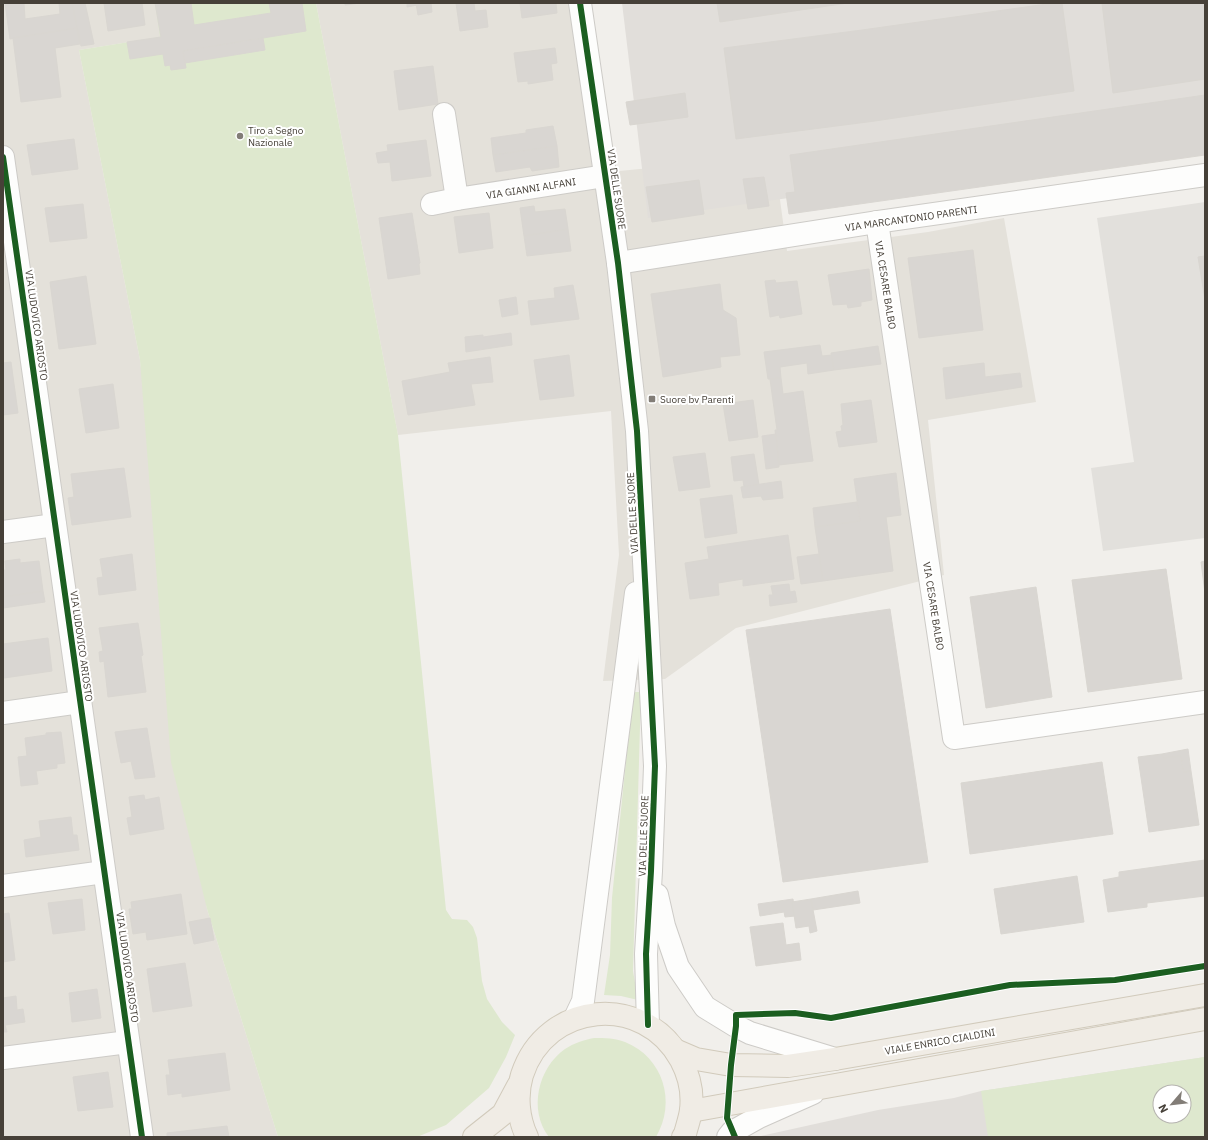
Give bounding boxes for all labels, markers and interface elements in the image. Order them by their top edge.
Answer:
place label: Tiro a Segno Nazionale [248,124,304,149]
marker: Tiro a Segno Nazionale [235,131,245,141]
street label: VIA DELLE SUORE [604,148,629,230]
street label: VIA GIANNI ALFANI [485,175,577,202]
street label: VIA MARCANTONIO PARENTI [844,203,978,234]
street label: VIA CESARE BALBO [872,240,899,330]
street label: VIA LUDOVICO ARIOSTO [22,269,51,381]
place label: Suore bv Parenti [660,393,734,406]
marker: Suore bv Parenti [647,394,657,404]
street label: VIA DELLE SUORE [624,472,641,554]
street label: VIA CESARE BALBO [920,561,947,651]
street label: VIA LUDOVICO ARIOSTO [67,590,96,702]
street label: VIA DELLE SUORE [636,795,651,877]
street label: VIA LUDOVICO ARIOSTO [113,911,142,1023]
street label: VIALE ENRICO CIALDINI [884,1025,996,1058]
north arrow [1152,1084,1192,1124]
text: N [1155,1102,1171,1115]

